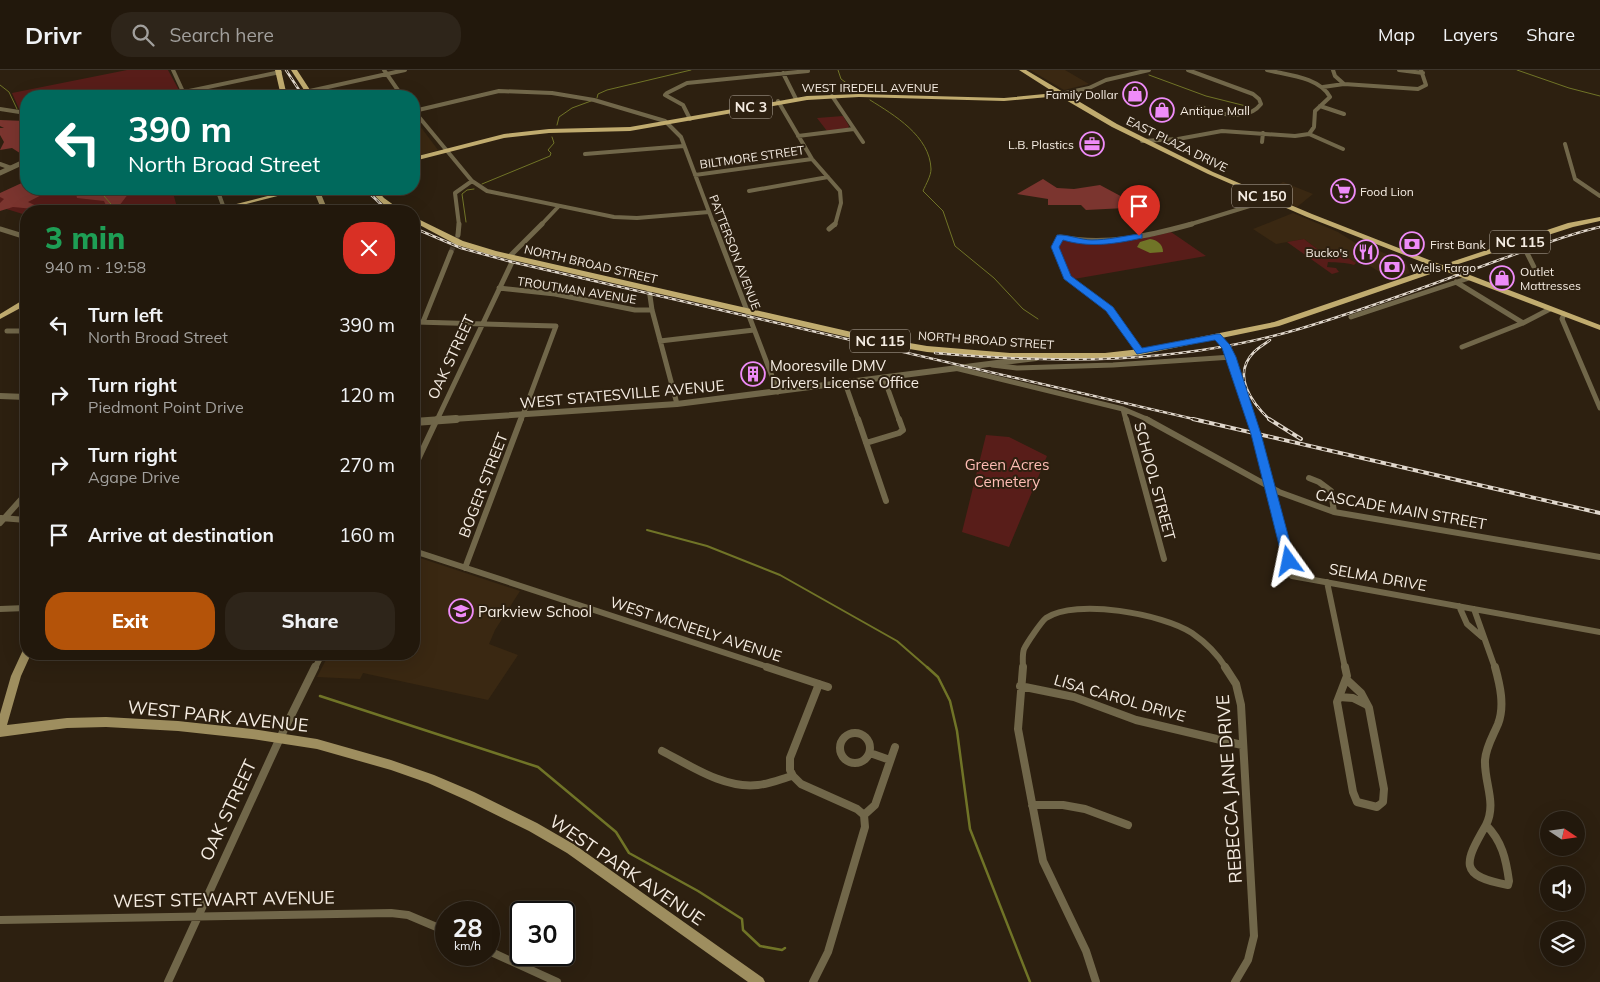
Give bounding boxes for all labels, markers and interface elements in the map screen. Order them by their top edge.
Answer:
search box [111,12,461,57]
text: Drivr [25,20,81,50]
icon: search [129,21,157,49]
text: Search here [169,23,274,47]
text: Map [1378,23,1415,46]
text: Layers [1443,23,1498,46]
text: Share [1526,23,1575,46]
street label: WEST IREDELL AVENUE [801,80,939,95]
shop icon: Family Dollar [1122,81,1148,107]
place label: Family Dollar [1045,87,1119,102]
road number: NC 3 [730,96,772,118]
shop icon: Antique Mall [1149,97,1175,123]
place label: Antique Mall [1180,103,1250,118]
text: 390 m [128,107,232,151]
icon: left [45,110,110,175]
street label: EAST PLAZA DRIVE [1124,113,1230,175]
office icon: L.B. Plastics [1079,131,1105,157]
place label: L.B. Plastics [1008,137,1074,152]
street label: BILTMORE STREET [699,142,806,172]
text: North Broad Street [128,150,320,178]
supermarket icon: Food Lion [1330,178,1356,204]
road number: NC 150 [1232,184,1292,208]
place label: Food Lion [1360,184,1414,199]
pin [1118,185,1160,236]
street label: PATTERSON AVENUE [706,192,764,312]
icon: arrive [1125,192,1153,220]
text: 3 min [45,219,125,257]
button: close [343,222,395,274]
road number: NC 115 [1490,230,1550,253]
bank icon: First Bank [1399,231,1425,257]
place label: First Bank [1430,237,1487,252]
restaurant icon: Bucko's [1353,239,1379,265]
street label: NORTH BROAD STREET [523,241,660,287]
place label: Bucko's [1305,245,1348,260]
bank icon: Wells Fargo [1379,254,1405,280]
text: 940 m · 19:58 [45,257,146,277]
place label: Wells Fargo [1410,260,1476,275]
place label: Outlet Mattresses [1520,264,1581,293]
shop icon: Outlet Mattresses [1489,265,1515,291]
street label: TROUTMAN AVENUE [516,273,638,307]
text: Turn left [88,303,163,327]
icon: left [45,311,73,339]
street label: OAK STREET [423,312,479,402]
text: 390 m [339,313,395,337]
text: North Broad Street [88,327,228,347]
street label: NORTH BROAD STREET [917,328,1055,352]
road number: NC 115 [850,330,910,352]
place label: Mooresville DMV Drivers License Office [770,356,919,392]
building icon: Mooresville DMV Drivers License Office [740,361,766,387]
text: Turn right [88,373,177,397]
street label: WEST STATESVILLE AVENUE [519,376,725,412]
icon: right [45,381,73,409]
text: 120 m [339,383,395,407]
text: Piedmont Point Drive [88,397,244,417]
street label: SCHOOL STREET [1130,420,1180,542]
street label: BOGER STREET [454,430,512,540]
text: Turn right [88,443,177,467]
icon: right [45,451,73,479]
text: 270 m [339,453,395,477]
park label: Green Acres Cemetery [965,455,1049,491]
text: Agape Drive [88,467,180,487]
street label: CASCADE MAIN STREET [1314,485,1488,533]
icon: arrive [45,521,73,549]
text: Arrive at destination [88,523,274,547]
text: 160 m [339,523,395,547]
position arrow [1262,534,1314,586]
street label: SELMA DRIVE [1328,559,1429,595]
button: Exit [45,592,215,650]
button: Share [225,592,395,650]
street label: WEST MCNEELY AVENUE [608,592,784,666]
school or university icon: Parkview School [448,598,474,624]
place label: Parkview School [478,602,592,621]
street label: LISA CAROL DRIVE [1052,670,1188,726]
street label: REBECCA JANE DRIVE [1211,694,1247,884]
street label: WEST PARK AVENUE [126,695,310,737]
street label: OAK STREET [195,756,262,864]
street label: WEST PARK AVENUE [545,810,709,930]
north arrow [1540,811,1585,856]
map controls [1540,811,1585,966]
button: sound [1540,866,1585,911]
street label: WEST STEWART AVENUE [113,886,335,912]
speed limit sign: 30 [510,901,575,966]
text: 28 [452,912,483,943]
button: layers [1540,921,1585,966]
text: km/h [454,938,481,953]

